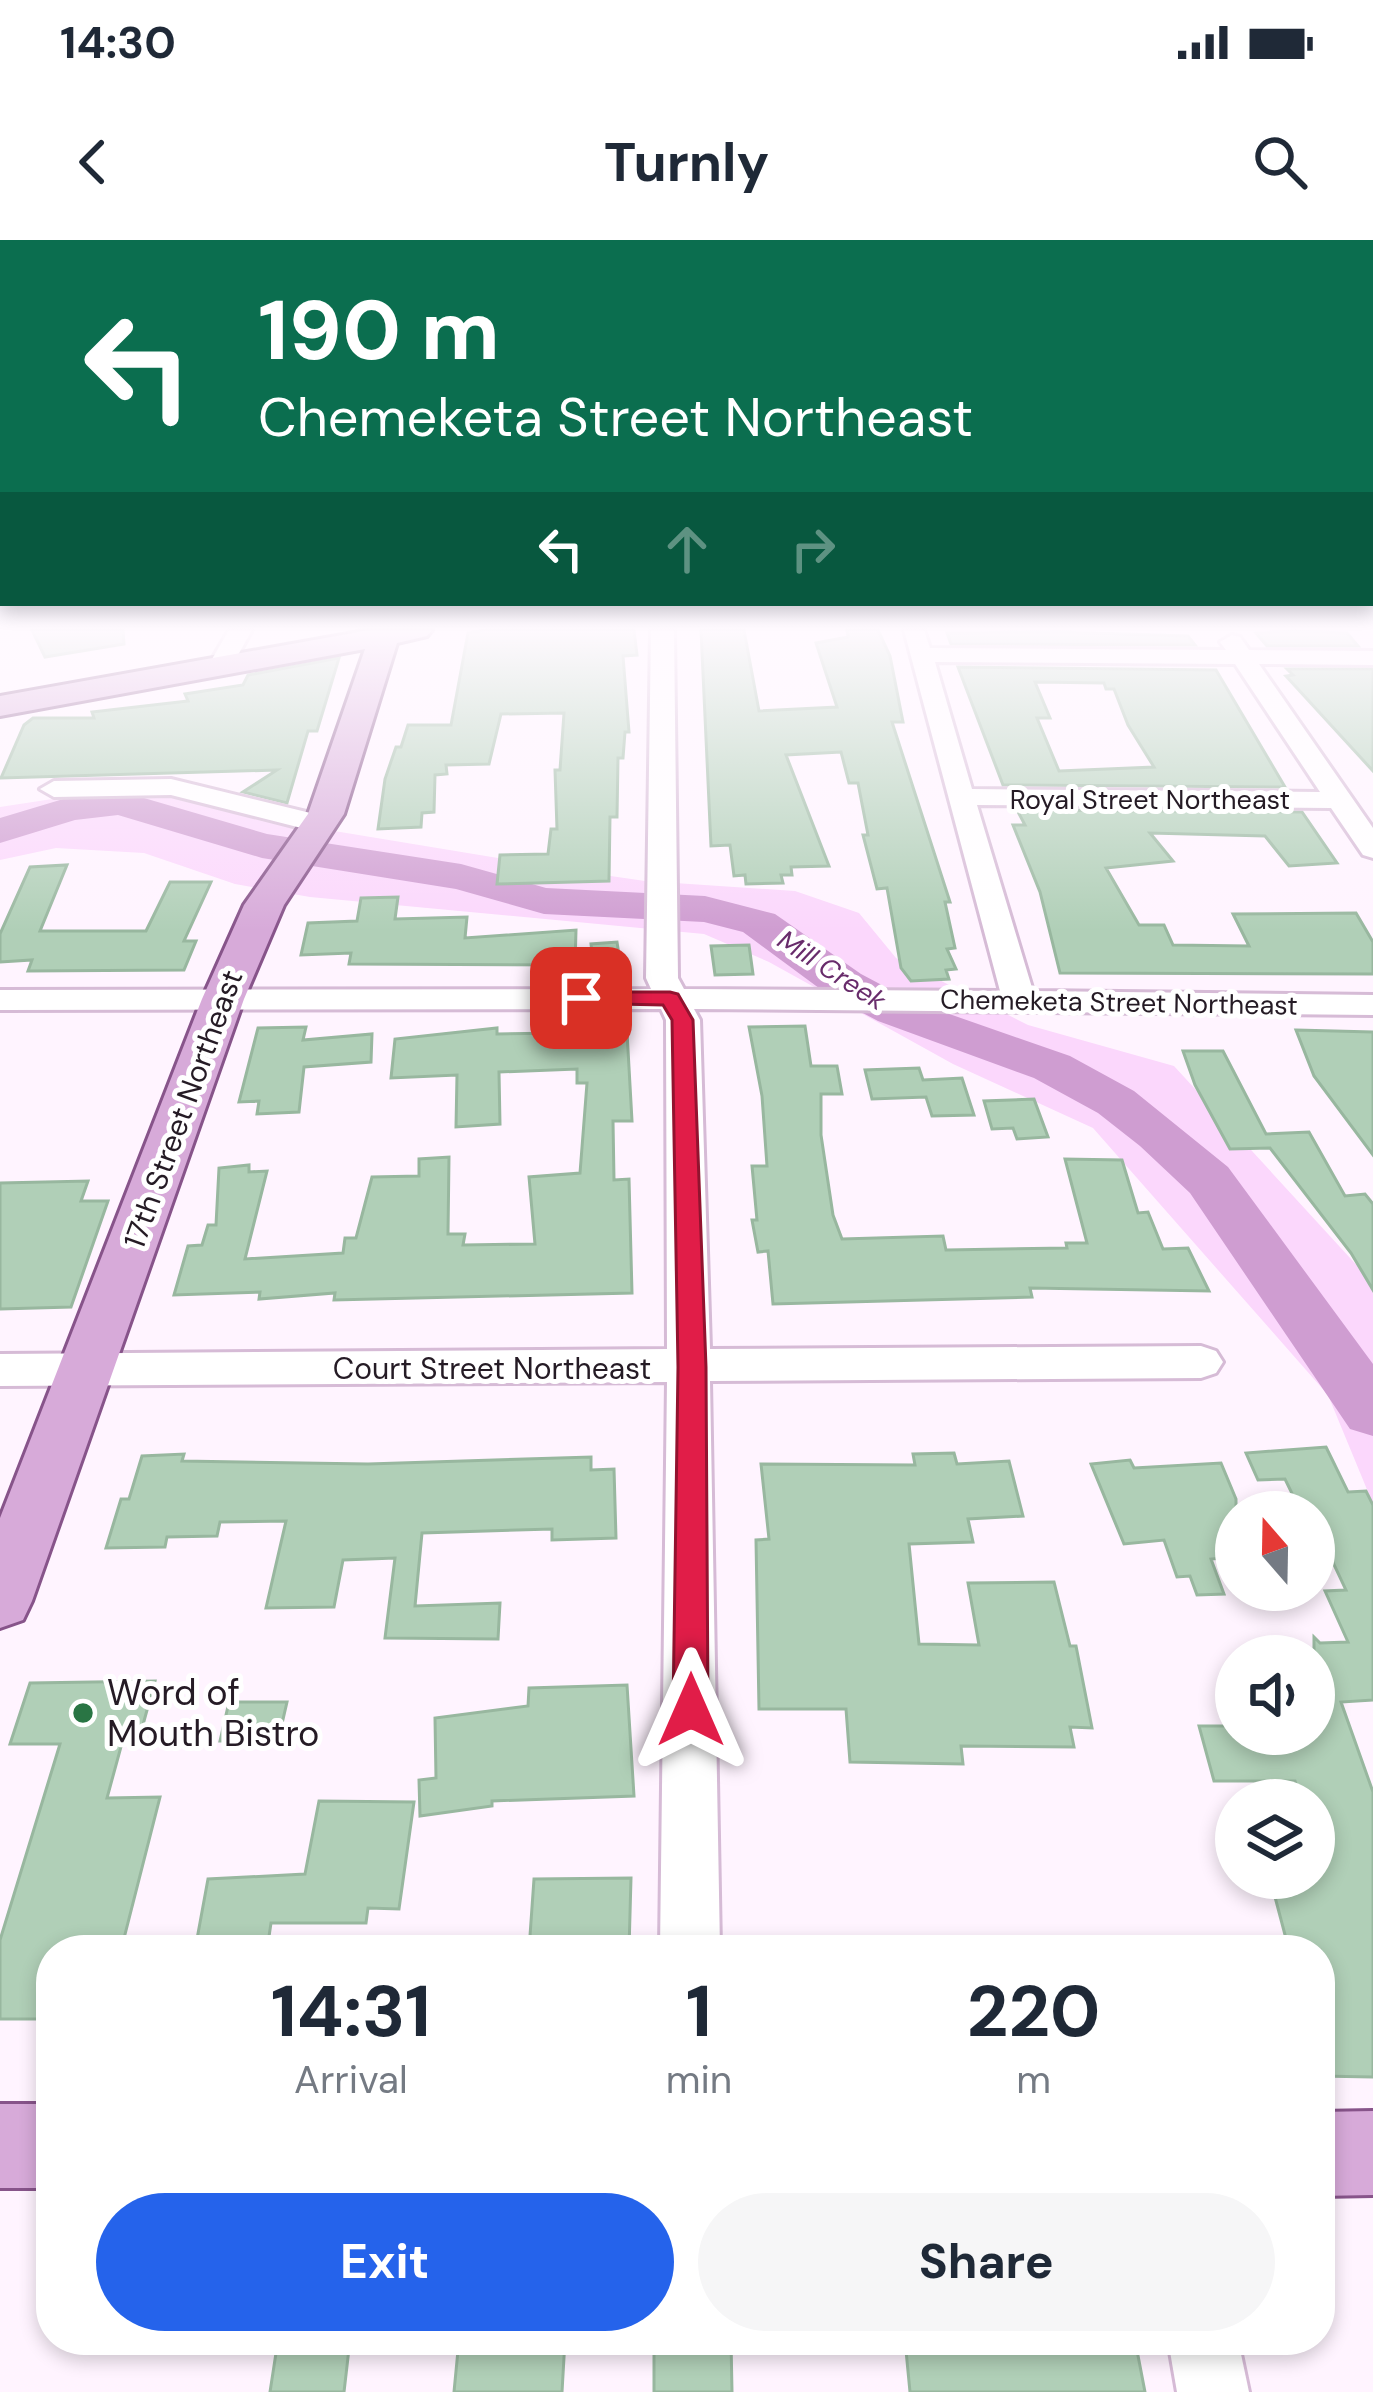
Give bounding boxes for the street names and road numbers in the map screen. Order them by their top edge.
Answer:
street label: Royal Street Northeast [1010,782,1290,817]
street label: 17th Street Northeast [114,964,252,1254]
street label: Chemeketa Street Northeast [940,981,1298,1023]
street label: Court Street Northeast [333,1349,651,1388]

